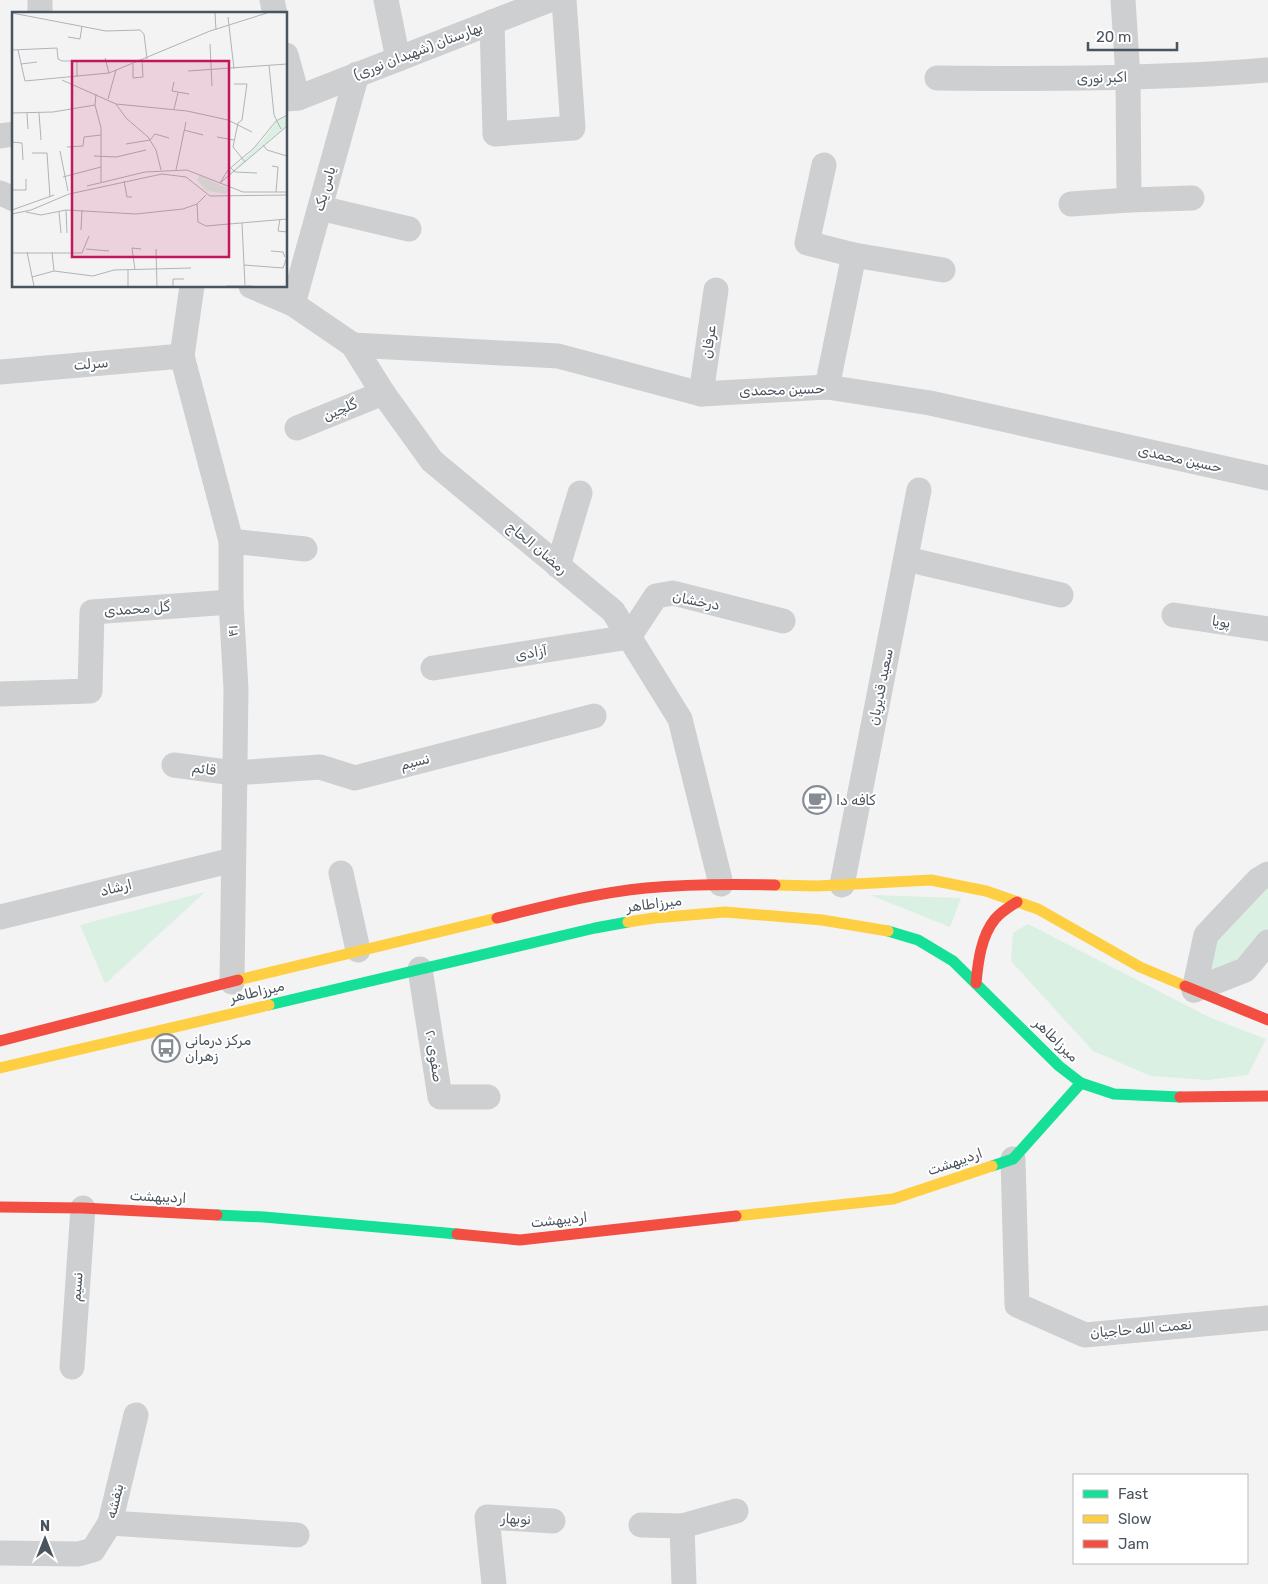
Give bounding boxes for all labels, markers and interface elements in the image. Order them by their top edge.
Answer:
inset map [12,12,288,288]
street label: بهارستان (شهیدان نوری) [351,19,485,83]
scale bar [1088,20,1177,52]
text: 20 m [1096,28,1131,46]
street label: اکبر نوری [1076,69,1128,87]
street label: یاس یک [311,164,340,213]
street label: عرفان [698,324,720,360]
street label: سرلت [73,354,109,374]
street label: حسین محمدی [739,380,825,400]
street label: گلچین [320,395,360,425]
street label: حسین محمدی [1136,442,1224,476]
street label: رمضان الحاج [502,518,571,580]
street label: درخشان [671,588,721,614]
street label: گل محمدی [103,598,171,620]
street label: پویا [1210,612,1231,633]
street label: ۴۱ [224,624,242,638]
street label: آزادی [514,642,548,664]
street label: سعید قدیریان [865,647,897,727]
street label: نسیم [399,750,431,774]
street label: قائم [191,759,217,779]
cafe icon: کافه دا [802,785,832,815]
place label: کافه دا [836,792,876,809]
street label: ارشاد [98,876,134,900]
street label: میرزاطاهر [624,892,683,916]
street label: میرزاطاهر [227,977,286,1007]
street label: میرزاطاهر [1029,1014,1082,1066]
street label: صفوی ۲۰ [421,1029,447,1083]
place label: مرکز درمانی زهران [185,1032,251,1065]
bus stop icon: مرکز درمانی زهران [151,1033,181,1063]
street label: اردیبهشت [925,1145,985,1179]
street label: اردیبهشت [129,1187,187,1207]
street label: اردیبهشت [530,1209,588,1231]
street label: نسیم [67,1272,87,1302]
street label: نعمت الله حاجیان [1089,1316,1193,1342]
legend [1073,1474,1248,1564]
street label: بنفشه [102,1482,128,1520]
text: Fast [1118,1485,1148,1503]
street label: نوبهار [500,1510,531,1528]
text: Slow [1118,1510,1151,1528]
north arrow [20,1514,70,1564]
text: N [40,1518,50,1535]
text: Jam [1118,1535,1149,1553]

